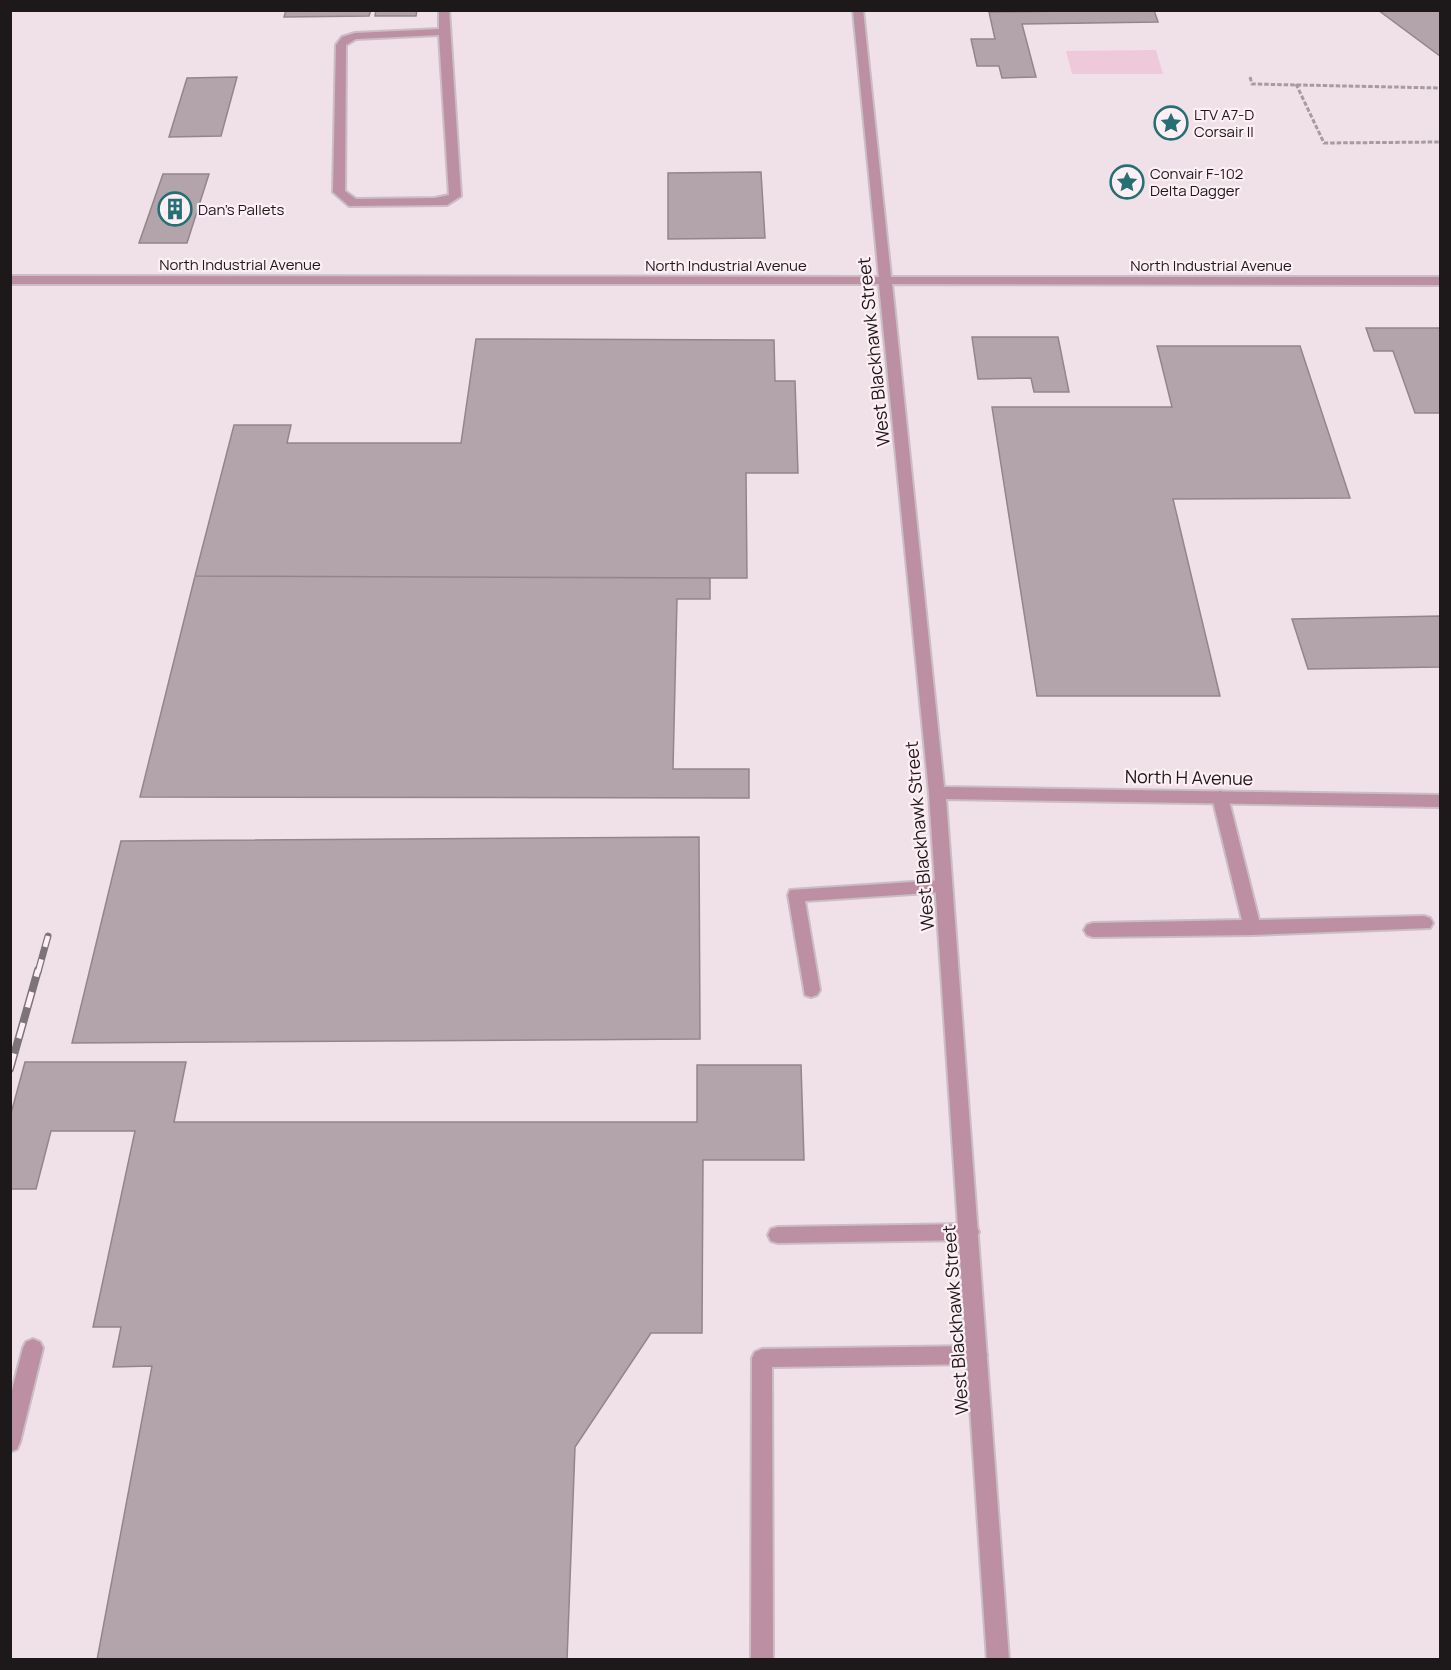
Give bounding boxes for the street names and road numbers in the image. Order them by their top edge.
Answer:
street label: North Industrial Avenue [159,254,321,275]
street label: North Industrial Avenue [645,255,807,276]
street label: North Industrial Avenue [1130,255,1292,276]
street label: West Blackhawk Street [851,256,895,448]
street label: West Blackhawk Street [899,740,939,932]
street label: North H Avenue [1125,764,1253,790]
street label: West Blackhawk Street [936,1224,974,1416]

